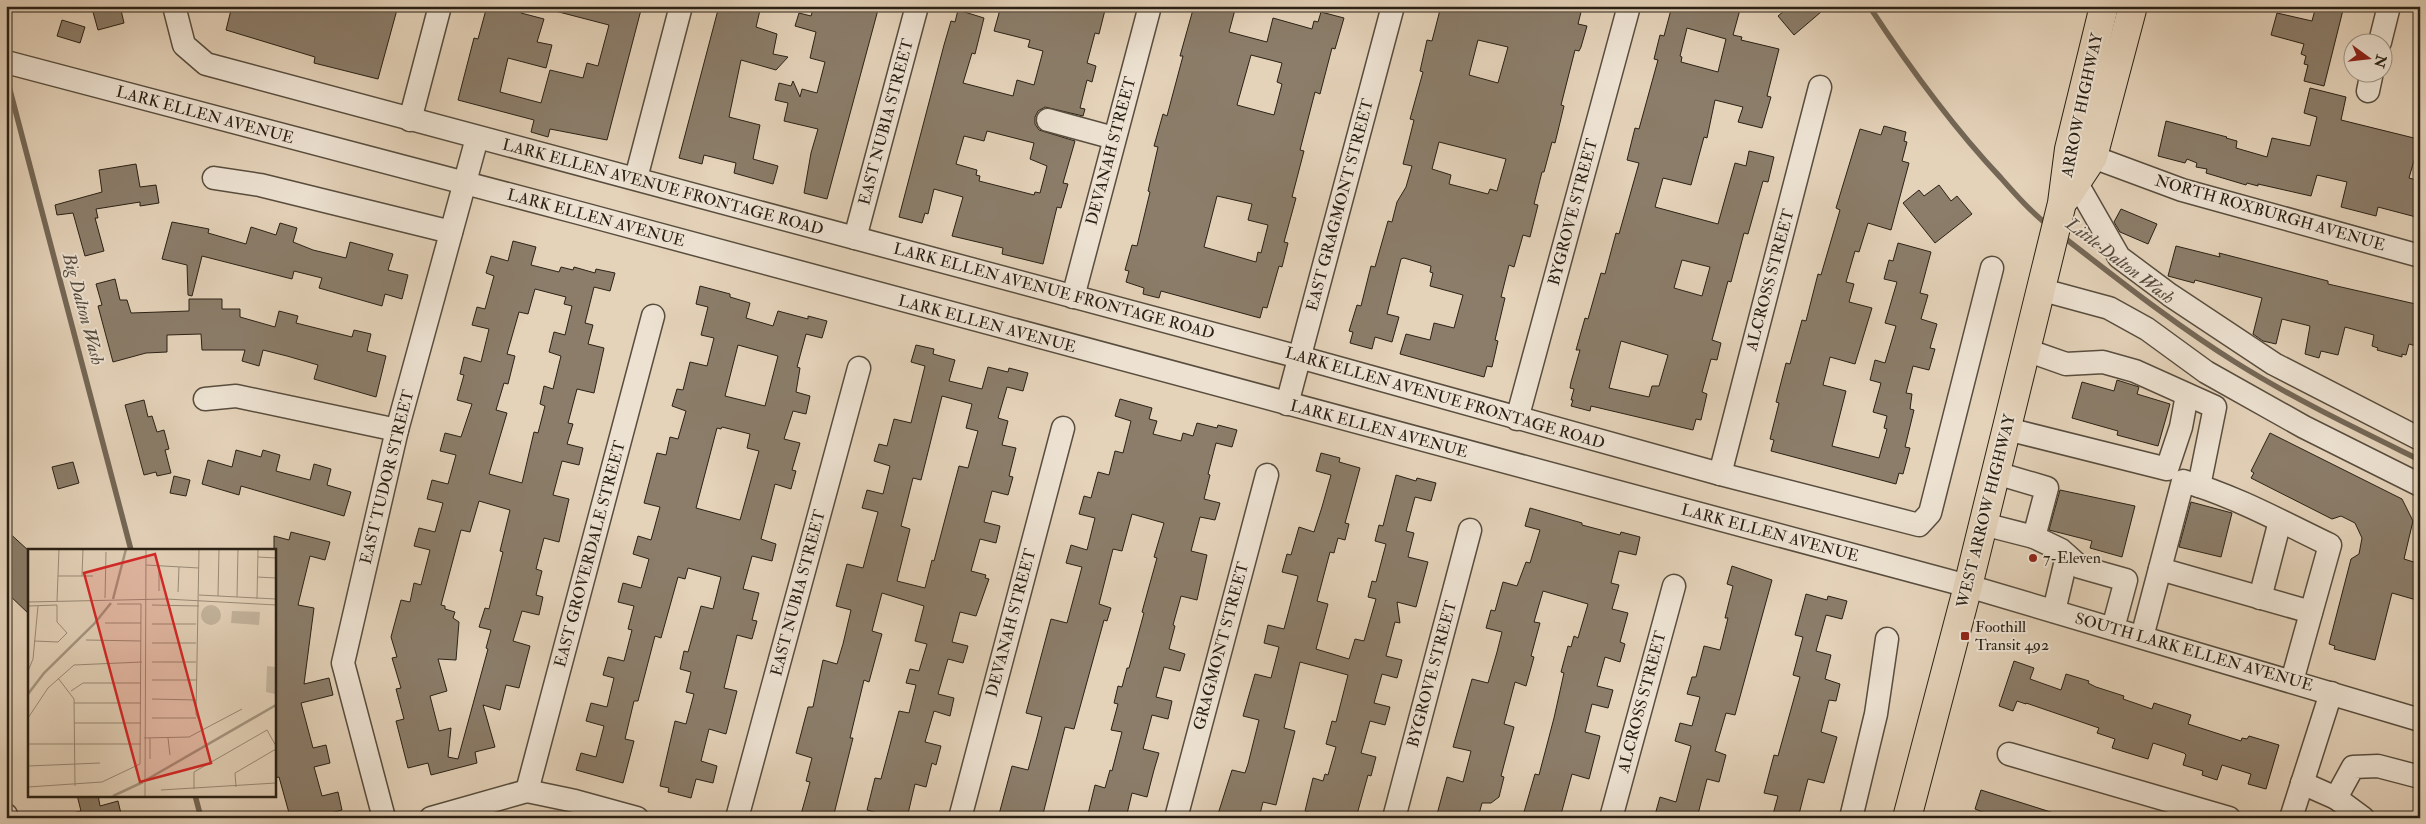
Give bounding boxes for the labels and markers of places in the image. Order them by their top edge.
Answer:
place label: 7-Eleven [2043,548,2101,568]
marker: 7-Eleven [2027,552,2039,564]
place label: Foothill Transit 492 [1975,617,2049,655]
marker: Foothill Transit 492 [1959,630,1971,642]

